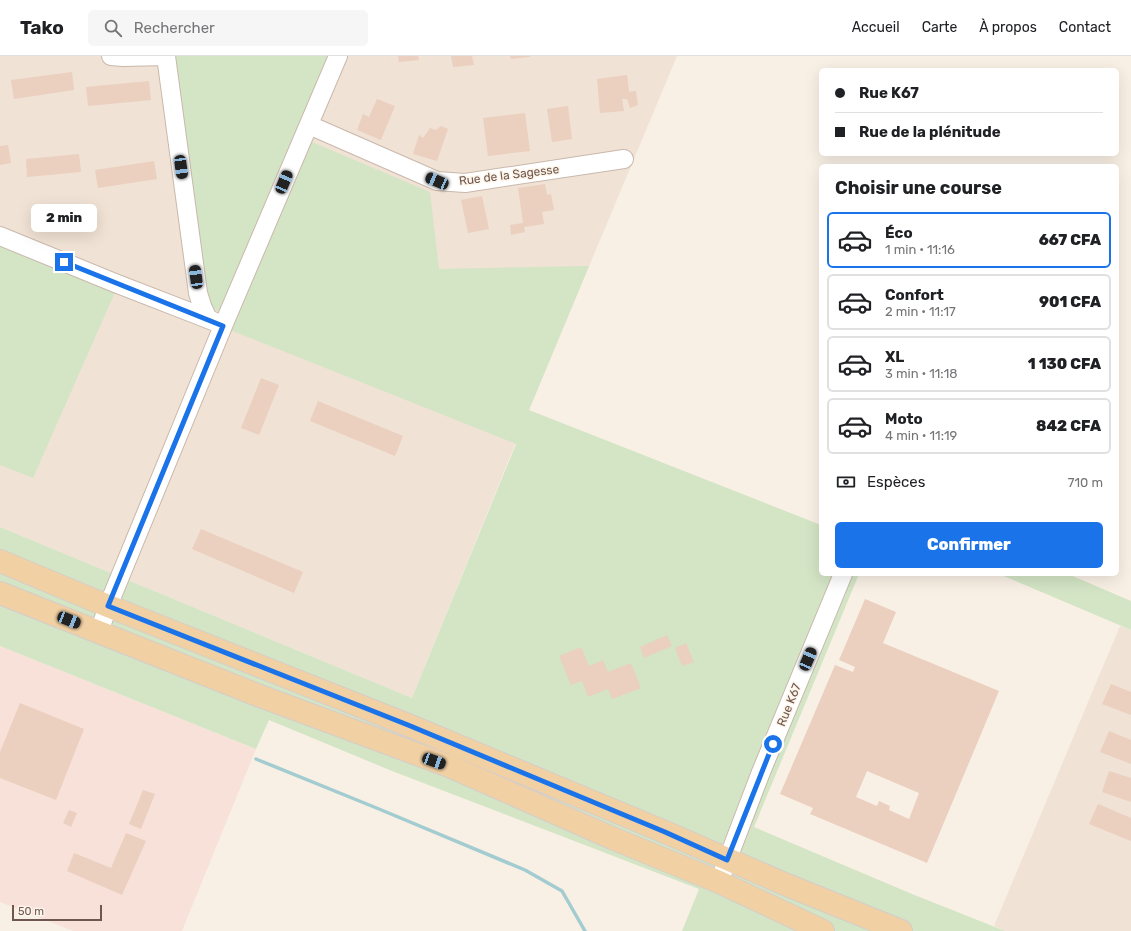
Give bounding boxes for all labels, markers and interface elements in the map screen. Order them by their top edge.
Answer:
search box [88,10,368,46]
text: Tako [20,16,64,39]
icon: search [102,17,124,39]
text: Rechercher [134,19,215,37]
text: Accueil [852,19,900,36]
text: Carte [922,19,957,36]
text: À propos [979,19,1037,36]
text: Contact [1059,19,1111,36]
text: Rue K67 [859,84,919,102]
text: Rue de la plénitude [859,123,1001,141]
car [173,154,189,180]
street label: Rue de la Sagesse [458,162,560,188]
car [274,169,294,195]
car [424,171,450,191]
text: Choisir une course [835,177,1002,199]
callout: 2 min [31,204,97,232]
text: 2 min [46,210,82,225]
icon: car [837,222,873,258]
text: Éco [885,224,913,242]
text: 667 CFA [1039,231,1101,249]
text: 1 min · 11:16 [885,242,955,257]
route end [55,253,73,271]
car [188,264,204,290]
icon: car [837,284,873,320]
text: Confort [885,286,944,304]
text: 901 CFA [1039,293,1101,311]
text: 2 min · 11:17 [885,304,956,319]
icon: car [837,346,873,382]
text: XL [885,348,904,366]
text: 1 130 CFA [1028,355,1101,373]
text: 3 min · 11:18 [885,366,958,381]
icon: car [837,408,873,444]
text: Moto [885,410,923,428]
text: 842 CFA [1036,417,1101,435]
text: 4 min · 11:19 [885,428,957,443]
icon: cash [835,471,857,493]
text: Espèces [867,473,925,491]
text: 710 m [1068,475,1103,490]
button: Confirmer [835,522,1103,568]
car [56,610,82,630]
car [798,646,818,672]
street label: Rue K67 [774,682,804,728]
route start [764,735,782,753]
car [421,751,447,771]
scale bar [12,903,102,922]
text: 50 m [18,905,44,918]

